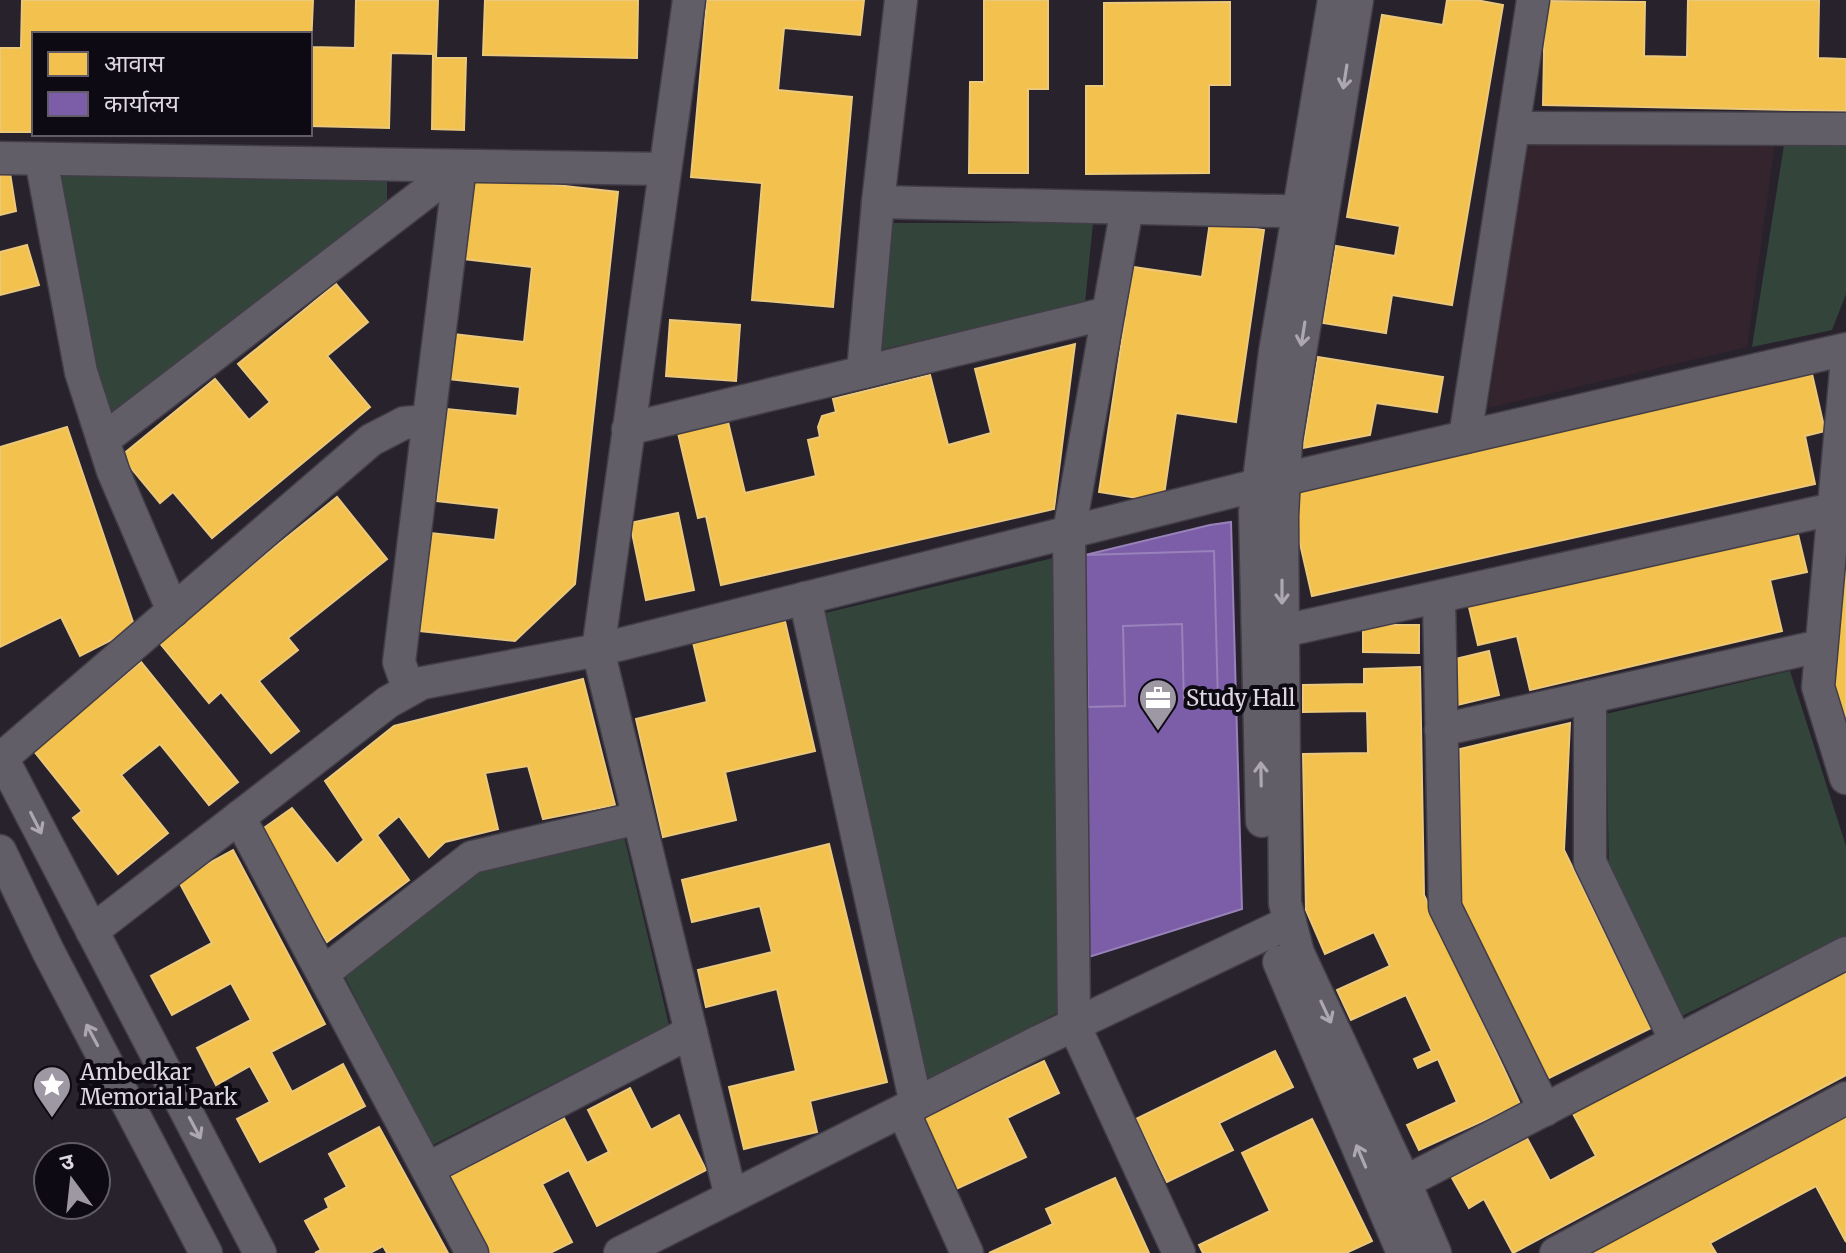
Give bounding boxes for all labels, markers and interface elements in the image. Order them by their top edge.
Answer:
legend [32,32,312,136]
text: आवास [104,48,165,79]
one-way arrow [1336,64,1351,89]
text: कार्यालय [104,88,180,119]
one-way arrow [1295,321,1310,346]
one-way arrow [1274,578,1290,605]
office icon: Study Hall [1137,677,1179,732]
place label: Study Hall [1186,684,1296,712]
one-way arrow [1254,761,1269,788]
one-way arrow [29,810,44,834]
one-way arrow [1319,1000,1334,1024]
one-way arrow [84,1024,100,1048]
place label: Ambedkar Memorial Park [79,1058,238,1111]
place icon: Ambedkar Memorial Park [31,1064,73,1119]
one-way arrow [187,1116,203,1139]
north arrow [32,1141,112,1221]
one-way arrow [1353,1144,1368,1169]
text: उ [57,1146,78,1177]

